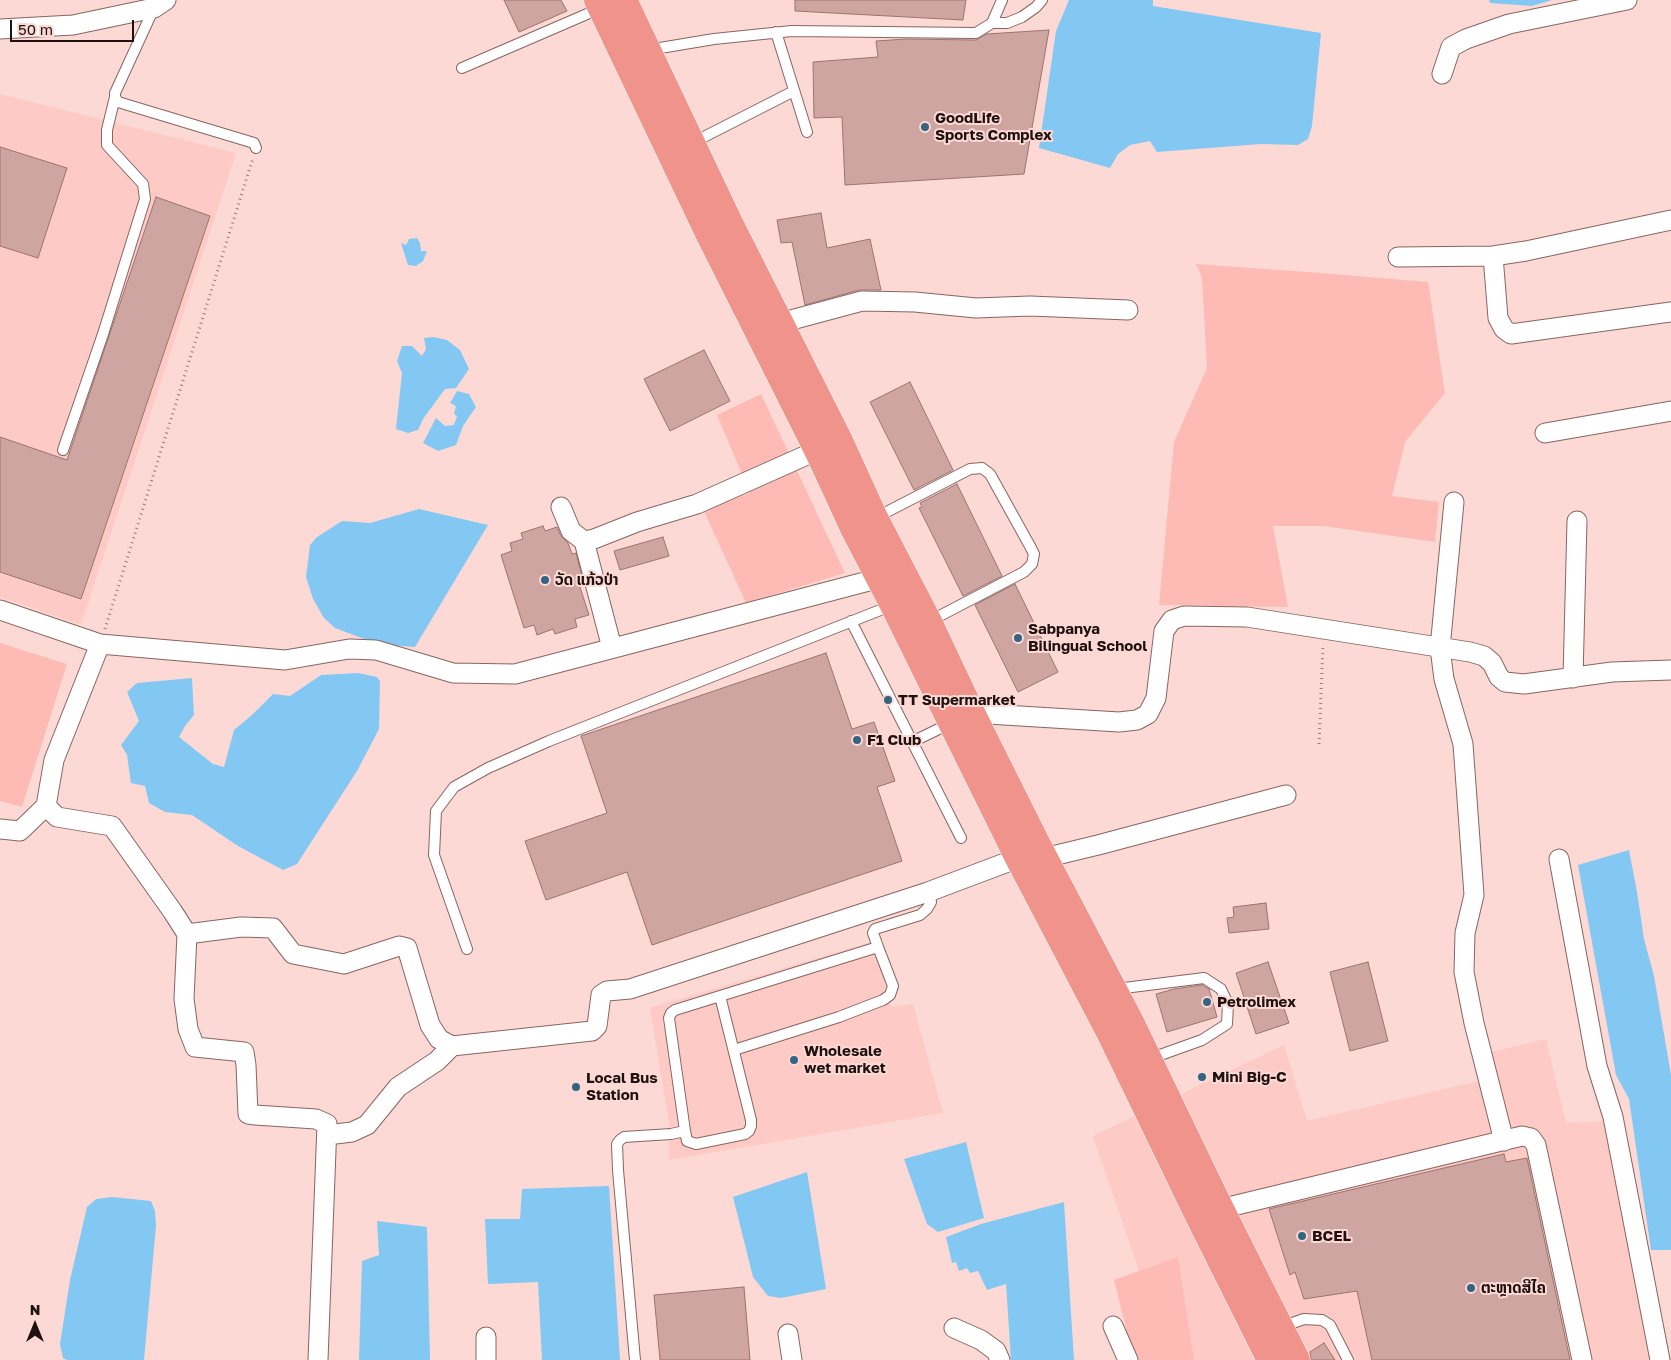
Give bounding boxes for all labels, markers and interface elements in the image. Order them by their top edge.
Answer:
scale bar [12,10,136,42]
text: 50 m [18,20,53,38]
place label: GoodLife Sports Complex [935,109,1052,144]
marker: GoodLife Sports Complex [919,121,931,133]
place label: ວັດ ແກ້ວປ່າ [555,571,618,589]
marker: ວັດ ແກ້ວປ່າ [539,574,551,586]
place label: Sabpanya Bilingual School [1028,620,1147,655]
marker: Sabpanya Bilingual School [1012,632,1024,644]
place label: TT Supermarket [898,691,1015,709]
marker: TT Supermarket [882,694,894,706]
place label: F1 Club [867,731,921,749]
marker: F1 Club [851,734,863,746]
place label: Petrolimex [1217,993,1296,1011]
marker: Petrolimex [1201,996,1213,1008]
place label: Wholesale wet market [804,1042,886,1077]
marker: Wholesale wet market [788,1054,800,1066]
place label: Mini Big-C [1212,1068,1287,1086]
place label: Local Bus Station [586,1069,658,1104]
marker: Mini Big-C [1196,1071,1208,1083]
marker: Local Bus Station [570,1081,582,1093]
place label: BCEL [1312,1227,1351,1245]
marker: BCEL [1296,1230,1308,1242]
place label: ຕະຫຼາດສີໄຄ [1481,1279,1546,1297]
marker: ຕະຫຼາດສີໄຄ [1465,1282,1477,1294]
north arrow [10,1300,60,1350]
text: N [30,1301,40,1318]

